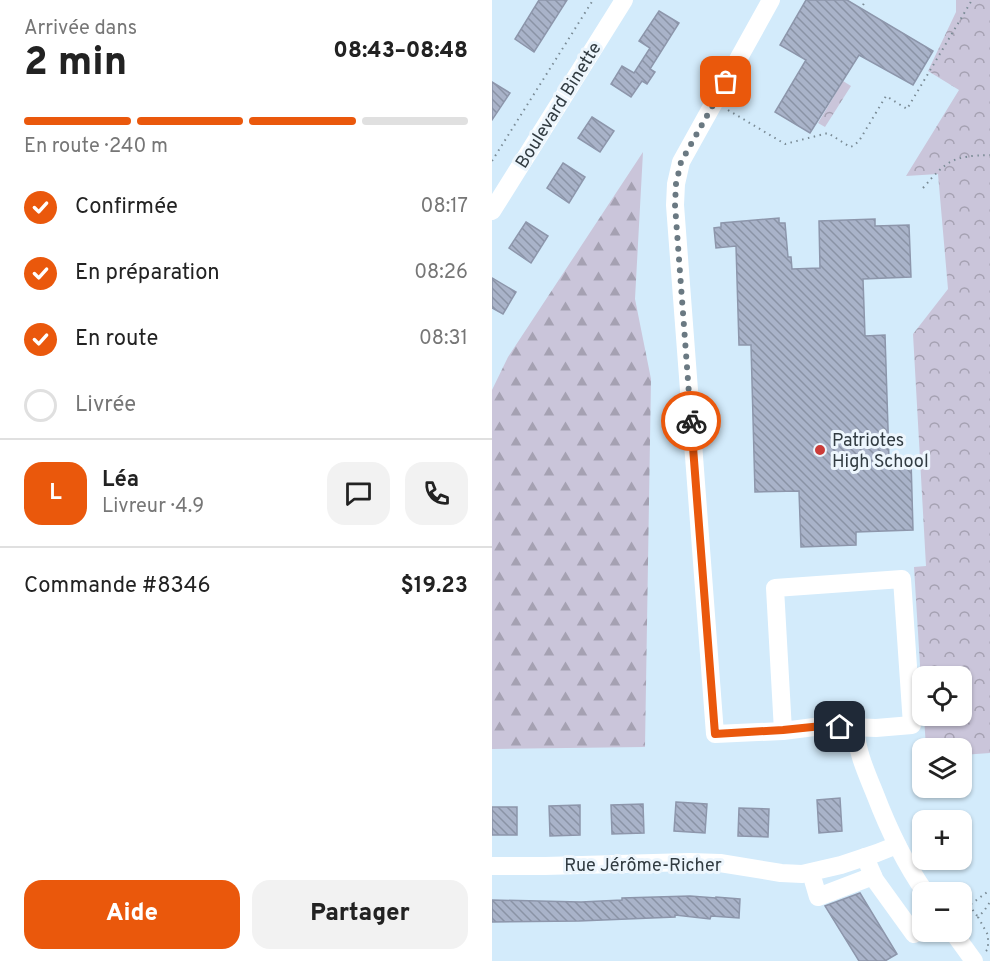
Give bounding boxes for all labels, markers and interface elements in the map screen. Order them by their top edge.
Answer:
text: Arrivée dans [24,16,137,42]
text: 08:43–08:48 [333,38,468,65]
street label: Boulevard Binette [511,38,607,173]
text: 2 min [24,40,127,89]
pin [700,56,751,107]
icon: bag [709,65,742,98]
text: En route · 240 m [24,134,168,160]
icon: check [24,191,57,224]
text: Confirmée [75,194,178,221]
text: 08:17 [421,194,468,220]
icon: check [24,257,57,290]
text: En préparation [75,260,220,287]
text: 08:26 [414,260,468,286]
icon: check [24,323,57,356]
text: En route [75,326,158,353]
text: 08:31 [419,326,468,352]
courier [661,391,721,451]
text: Livrée [75,392,136,419]
icon: bike [675,405,708,438]
place label: Patriotes High School [832,430,929,474]
marker: Patriotes High School [813,443,827,457]
button: chat [327,462,390,525]
button: phone [405,462,468,525]
text: Léa [102,467,139,494]
text: L [49,480,62,507]
text: Livreur · 4.9 [102,494,204,520]
text: Commande #8346 [24,573,211,600]
text: $19.23 [400,573,468,600]
map controls [912,666,972,942]
button: locate [912,666,972,726]
pin [814,701,865,752]
icon: home [823,710,856,743]
button: layers [912,738,972,798]
button: + [912,810,972,870]
street label: Rue Jérôme-Richer [564,855,722,878]
button: Aide [24,880,240,949]
button: Partager [252,880,468,949]
button: − [912,882,972,942]

